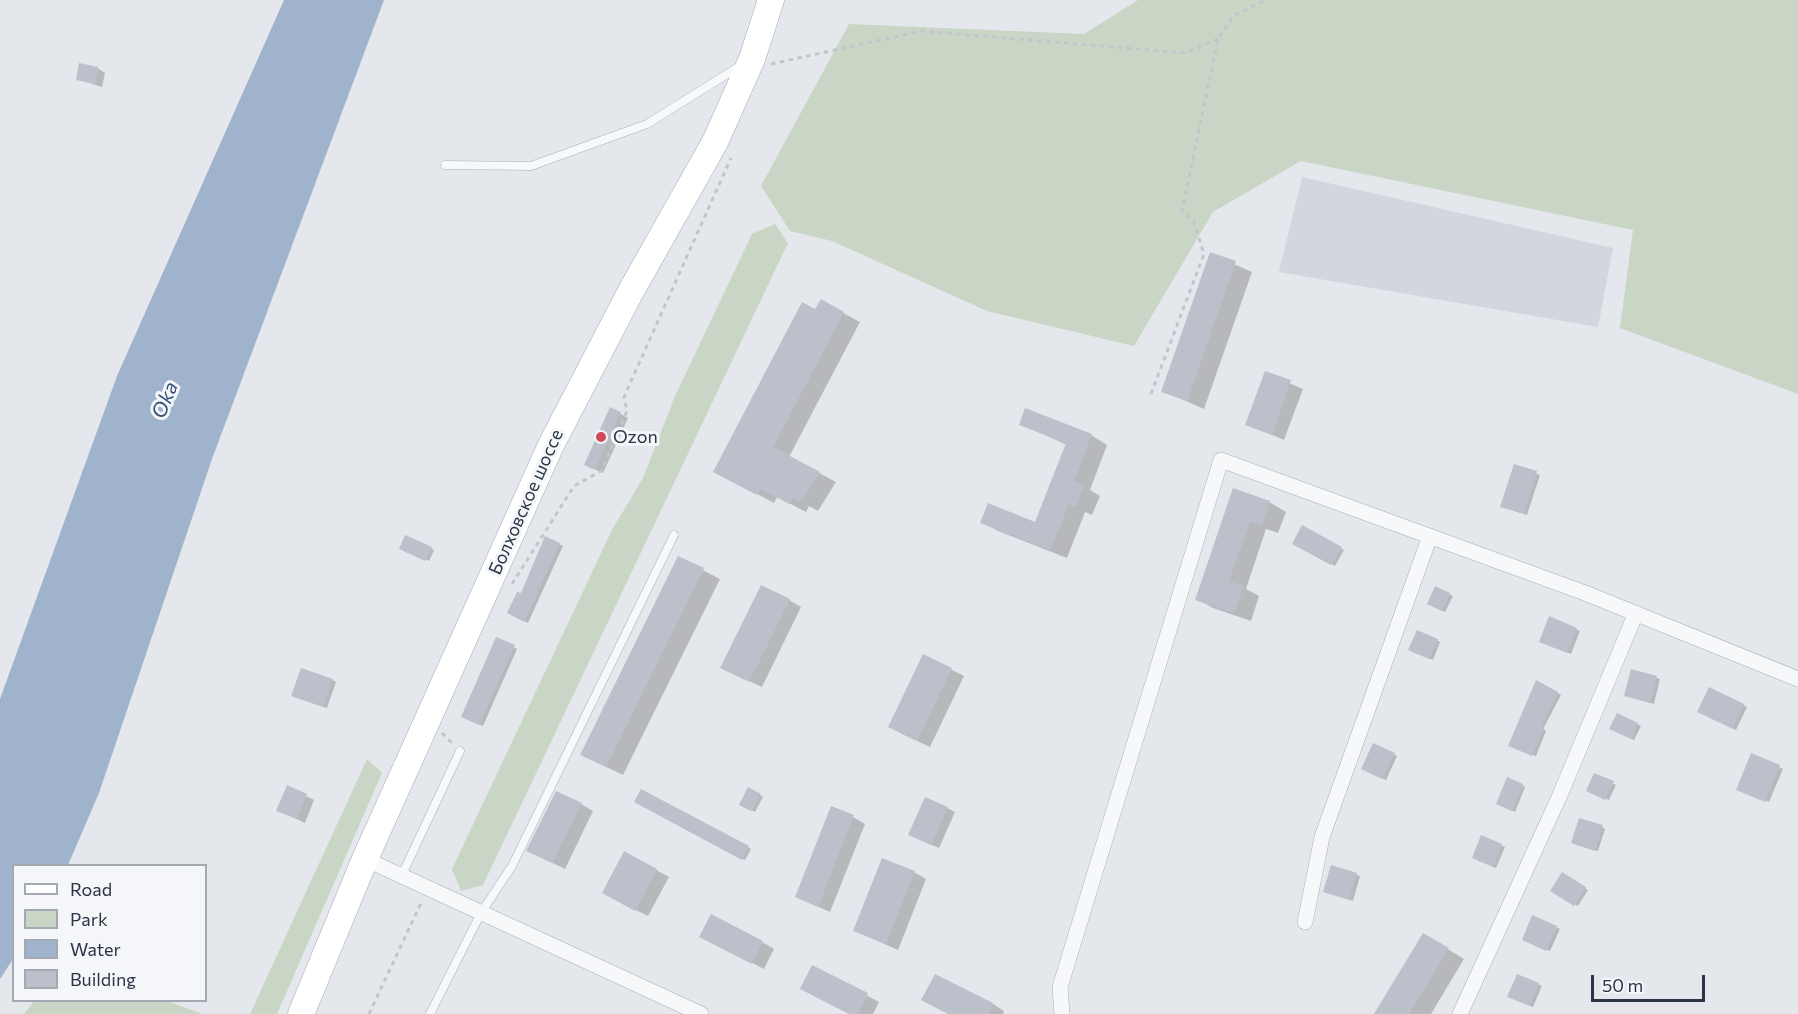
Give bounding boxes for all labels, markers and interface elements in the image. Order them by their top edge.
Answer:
water label: Oka [147,378,183,422]
street label: Болховское шоссе [484,426,568,578]
place label: Ozon [613,426,658,448]
marker: Ozon [594,430,608,444]
legend [12,864,207,1002]
text: Road [70,878,112,900]
text: Park [70,908,108,930]
text: Water [70,938,121,960]
scale bar [1594,963,1708,1001]
text: Building [70,968,136,990]
text: 50 m [1602,974,1643,996]

